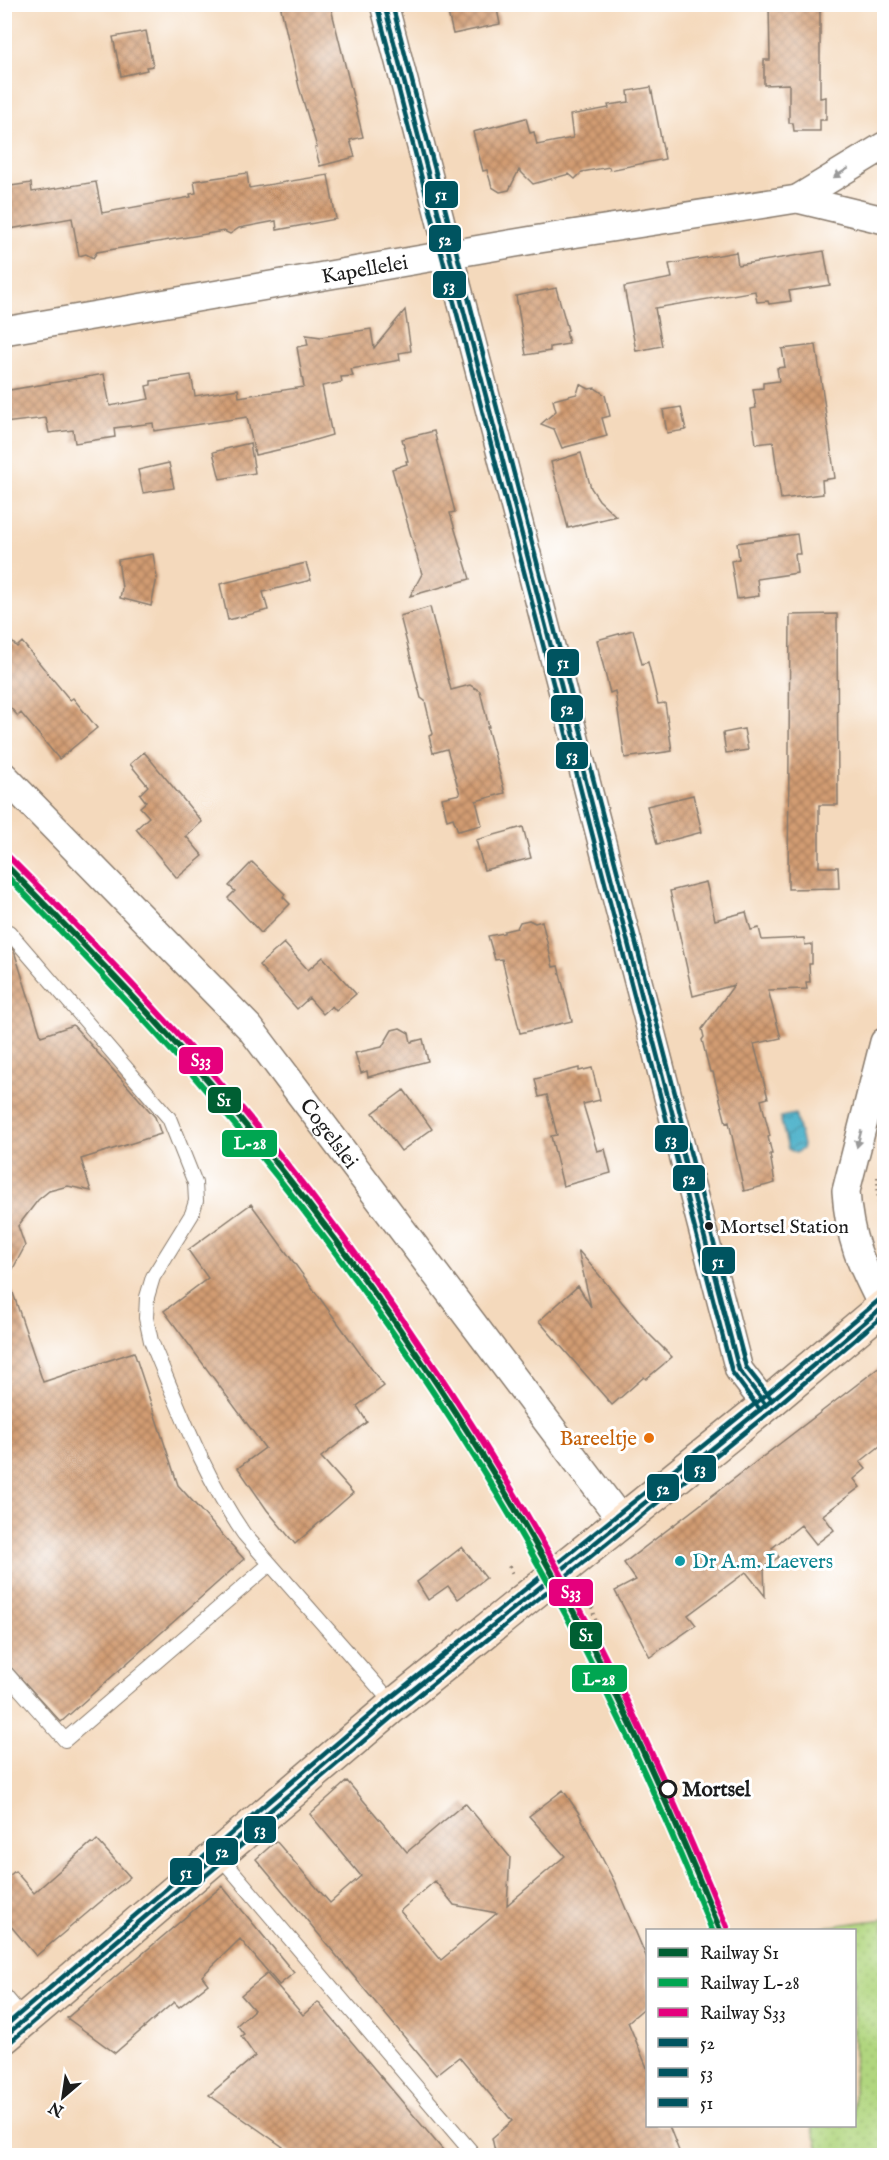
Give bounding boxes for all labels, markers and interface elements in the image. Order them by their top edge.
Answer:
one-way arrow [833,167,849,178]
line badge: 51 [424,180,459,209]
text: 51 [435,186,447,206]
line badge: 52 [428,224,462,253]
text: 52 [438,231,452,251]
street label: Kapellelei [320,250,410,291]
line badge: 53 [432,270,467,299]
text: 53 [443,277,455,297]
line badge: 51 [546,648,580,677]
text: 51 [557,654,569,674]
line badge: 52 [550,694,584,723]
text: 52 [560,700,574,720]
line badge: 53 [555,741,589,770]
text: 53 [566,747,578,767]
line badge: S33 [178,1046,224,1075]
text: S33 [191,1052,211,1072]
line badge: S1 [207,1086,242,1114]
text: S1 [217,1092,231,1112]
street label: Cogelslei [293,1093,364,1175]
line badge: 53 [654,1124,689,1153]
line badge: L-28 [221,1129,278,1158]
one-way arrow [854,1130,863,1148]
text: 53 [665,1131,677,1151]
text: L-28 [234,1135,266,1155]
line badge: 52 [672,1164,706,1192]
text: 52 [682,1170,696,1190]
place label: Mortsel Station [720,1215,849,1240]
marker: Mortsel Station [703,1220,715,1232]
line badge: 51 [701,1246,736,1275]
text: 51 [712,1253,724,1273]
place label: Bareeltje [559,1426,637,1453]
marker: Bareeltje [642,1431,656,1445]
line badge: 53 [683,1454,717,1483]
text: 53 [694,1460,706,1480]
line badge: 52 [646,1473,680,1502]
text: 52 [656,1480,670,1500]
place label: Dr A.m. Laevers [692,1549,833,1576]
marker: Dr A.m. Laevers [673,1554,687,1568]
line badge: S33 [548,1578,594,1607]
text: S33 [561,1584,581,1604]
line badge: S1 [569,1621,603,1650]
text: S1 [579,1627,593,1647]
line badge: L-28 [571,1664,628,1693]
text: L-28 [583,1671,615,1691]
place label: Mortsel [682,1777,752,1804]
marker: Mortsel [659,1780,677,1798]
line badge: 53 [243,1815,277,1844]
text: 53 [254,1821,266,1841]
line badge: 52 [205,1837,239,1866]
text: 52 [215,1843,229,1863]
line badge: 51 [169,1857,203,1886]
text: 51 [180,1864,192,1884]
legend [646,1929,856,2127]
text: Railway S1 [700,1943,779,1966]
text: Railway L-28 [700,1973,800,1996]
text: Railway S33 [700,2003,786,2026]
text: 52 [700,2033,715,2056]
text: 53 [700,2063,713,2086]
north arrow [33,2067,93,2127]
text: 51 [700,2093,713,2116]
text: N [46,2096,68,2121]

